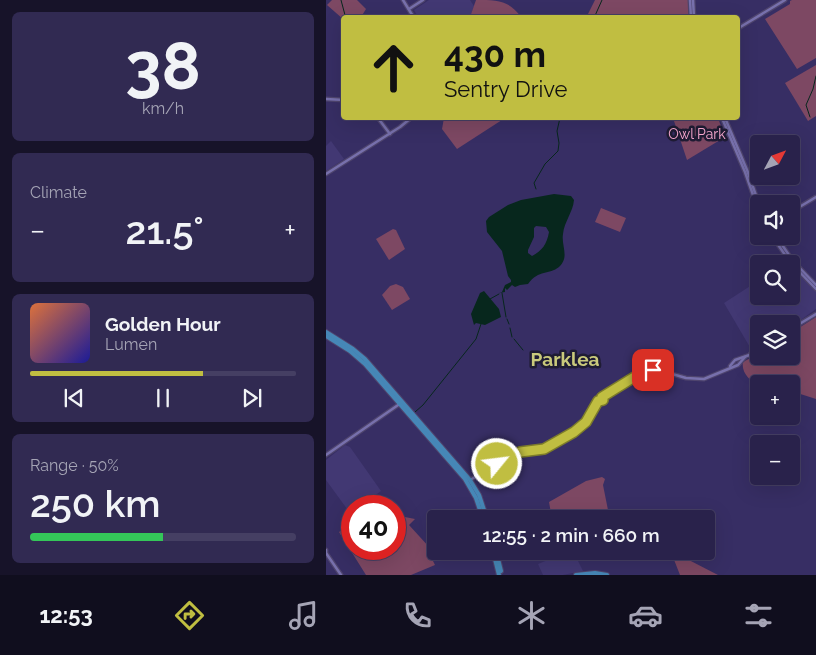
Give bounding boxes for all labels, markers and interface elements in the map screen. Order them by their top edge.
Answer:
text: 38 [125,28,201,104]
text: 430 m [444,34,546,75]
icon: ahead [361,35,426,100]
text: Sentry Drive [444,76,568,102]
text: km/h [142,99,184,118]
park label: Owl Park [668,126,726,142]
north arrow [750,135,800,185]
map controls [750,135,800,485]
text: Climate [30,183,87,202]
button: sound [750,195,800,245]
text: 21.5° [126,208,204,253]
text: − [30,214,45,247]
text: + [284,214,296,247]
button: search [750,255,800,305]
text: Golden Hour [105,313,221,335]
button: layers [750,315,800,365]
text: Lumen [105,335,157,354]
district label: Parklea [531,348,600,370]
pin [632,349,674,391]
icon: arrive [639,356,667,384]
button: + [750,375,800,425]
icon: previous [60,384,88,412]
icon: pause [149,384,177,412]
icon: next [238,384,266,412]
button: − [750,435,800,485]
position arrow [470,437,522,489]
text: Range · 50% [30,456,119,475]
text: 250 km [30,481,161,526]
speed limit sign: 40 [341,495,406,560]
text: 12:55 · 2 min · 660 m [482,524,660,546]
icon: directions [172,598,207,633]
icon: music [286,598,321,633]
icon: phone [400,598,435,633]
icon: climate [514,598,549,633]
icon: car [628,598,663,633]
icon: filters [741,598,776,633]
text: 12:53 [39,602,93,628]

